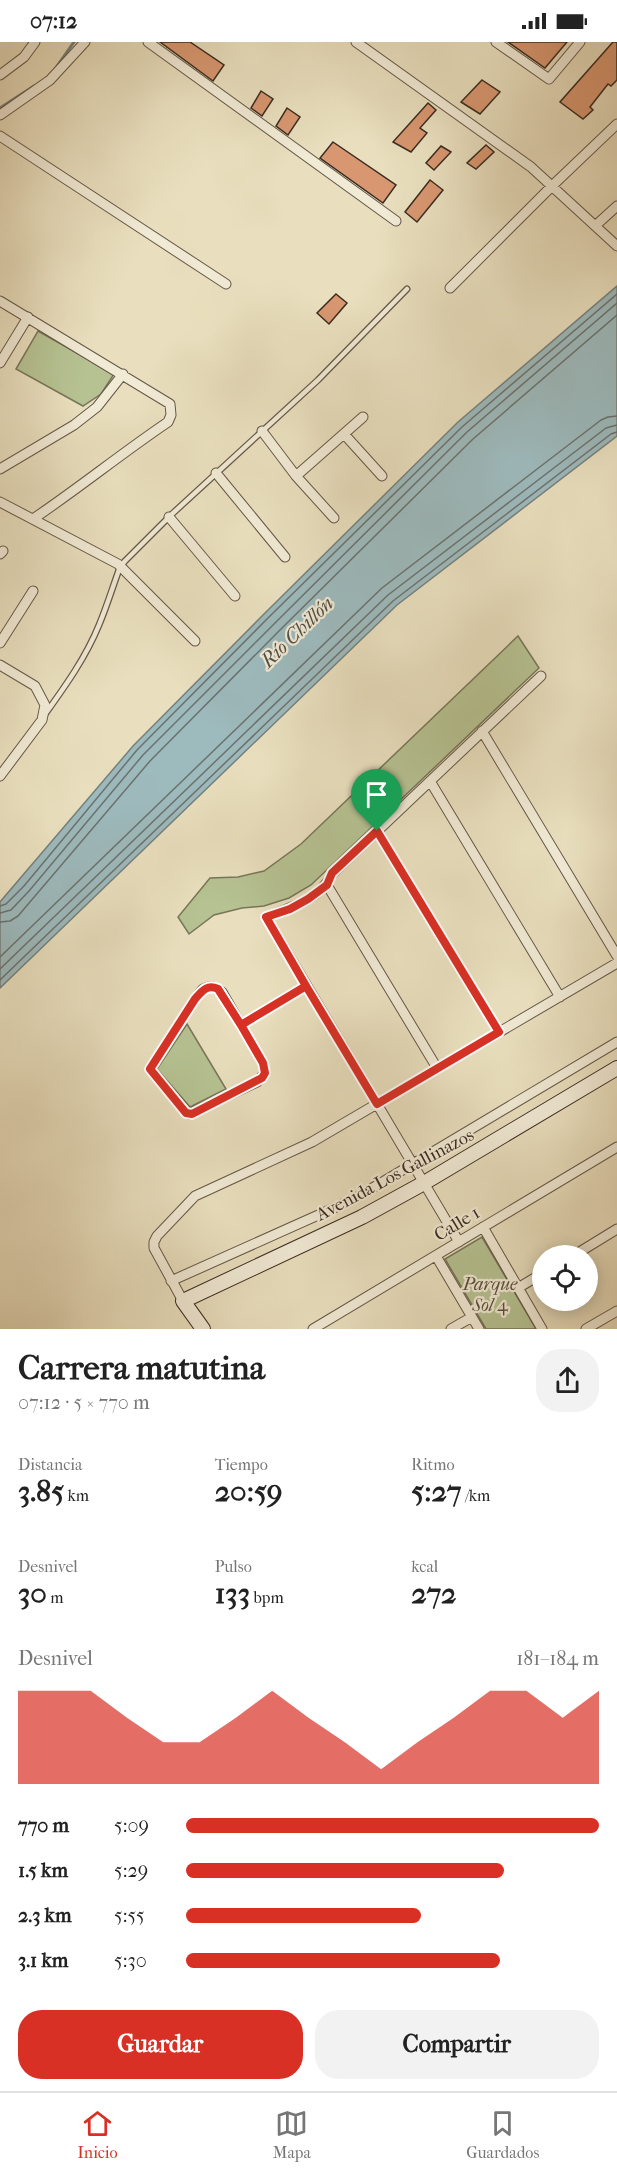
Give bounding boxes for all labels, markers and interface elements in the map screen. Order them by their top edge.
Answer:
text: 07:12 [30,8,77,34]
water label: Río Chillón [254,592,338,674]
pin [351,769,402,831]
icon: arrive [360,778,393,811]
street label: Avenida Los Gallinazos [312,1124,478,1226]
street label: Calle 1 [430,1202,484,1246]
map controls [532,1245,598,1311]
button: locate [532,1245,598,1311]
park label: Parque Sol 4 [462,1274,518,1316]
text: Carrera matutina [18,1349,265,1388]
button: share [536,1349,599,1412]
text: 07:12 · 5 × 770 m [18,1391,150,1414]
text: Distancia [18,1455,82,1474]
text: Tiempo [215,1455,268,1474]
text: Ritmo [411,1455,455,1474]
text: 3.85 [18,1474,64,1509]
text: 20:59 [215,1474,283,1509]
text: 5:27 [411,1474,461,1509]
text: km [64,1486,89,1505]
text: /km [461,1486,490,1505]
text: Desnivel [18,1557,78,1576]
text: Pulso [215,1557,252,1576]
text: kcal [411,1557,438,1576]
text: 30 [18,1576,47,1611]
text: 133 [215,1576,250,1611]
text: 272 [411,1576,457,1611]
text: m [47,1588,64,1607]
text: bpm [250,1588,284,1607]
text: Desnivel [18,1647,93,1670]
text: 181–184 m [516,1647,599,1670]
text: 770 m [18,1814,69,1837]
text: 5:09 [114,1814,149,1837]
text: 1.5 km [18,1859,68,1882]
text: 5:29 [114,1859,148,1882]
text: 2.3 km [18,1904,72,1927]
text: 5:55 [114,1904,145,1927]
text: 3.1 km [18,1949,68,1972]
text: 5:30 [114,1949,147,1972]
button: Guardar [18,2010,303,2079]
button: Compartir [315,2010,599,2079]
tab: Inicio [78,2107,118,2162]
tab: Mapa [273,2107,311,2162]
tab: Guardados [466,2107,539,2162]

